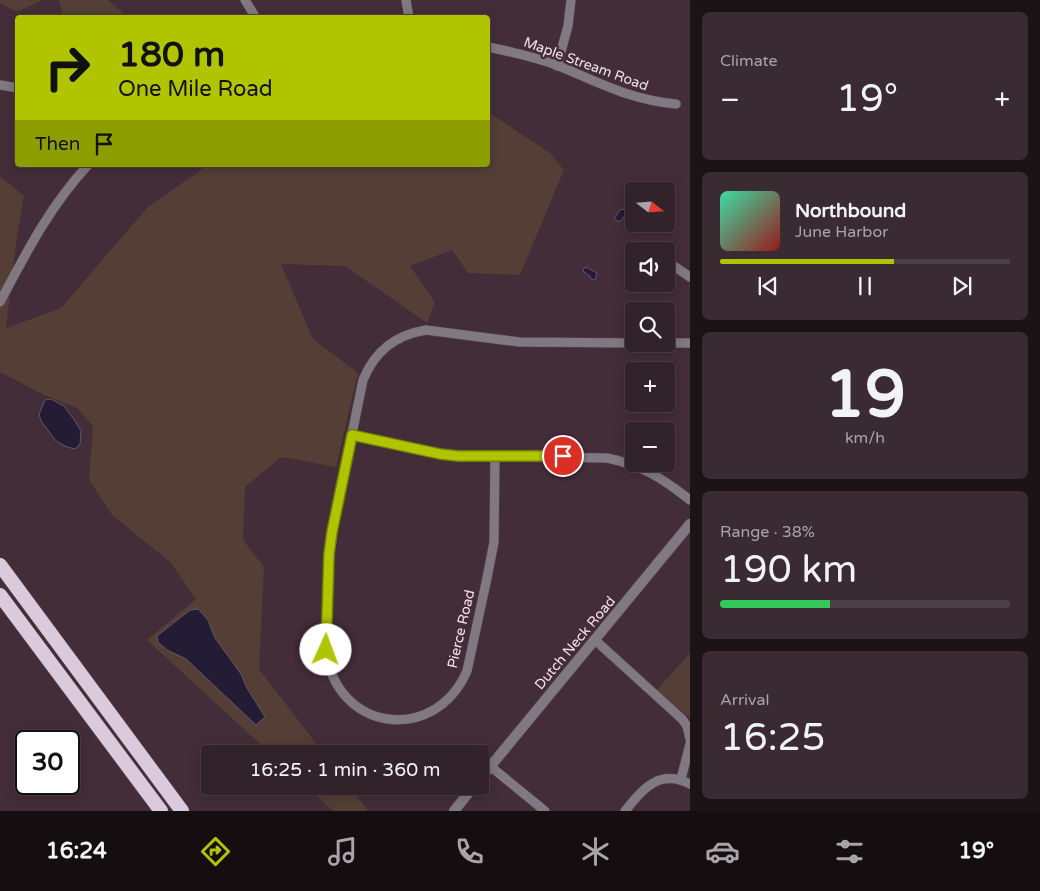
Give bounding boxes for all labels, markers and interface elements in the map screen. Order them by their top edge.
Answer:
text: 180 m [118,34,225,76]
street label: Maple Stream Road [521,34,651,94]
icon: right [35,35,100,100]
text: Climate [720,51,778,71]
text: One Mile Road [118,76,273,102]
text: 19° [836,76,898,122]
text: − [720,83,740,117]
text: + [994,83,1010,117]
icon: arrive [90,130,118,158]
text: Then [35,133,80,155]
north arrow [625,182,675,232]
map controls [625,182,675,472]
text: Northbound [795,200,906,222]
text: June Harbor [795,222,888,242]
button: sound [625,242,675,292]
icon: previous [754,272,782,300]
icon: pause [851,272,879,300]
icon: next [948,272,976,300]
button: search [625,302,675,352]
text: 19 [824,356,906,435]
button: + [625,362,675,412]
button: − [625,422,675,472]
text: km/h [845,428,885,448]
pin [542,435,584,477]
icon: arrive [549,442,577,470]
text: Range · 38% [720,522,815,542]
text: 190 km [720,547,857,593]
street label: Pierce Road [444,588,478,670]
street label: Dutch Neck Road [531,593,619,693]
position arrow [299,623,351,675]
text: Arrival [720,690,769,710]
text: 16:25 [720,715,825,761]
speed limit sign: 30 [15,730,80,795]
text: 16:25 · 1 min · 360 m [249,759,441,781]
icon: directions [198,834,233,869]
icon: music [325,834,360,869]
icon: phone [452,834,487,869]
icon: climate [578,834,613,869]
icon: car [705,834,740,869]
icon: filters [832,834,867,869]
text: 16:24 [46,838,107,864]
text: 19° [958,838,994,864]

